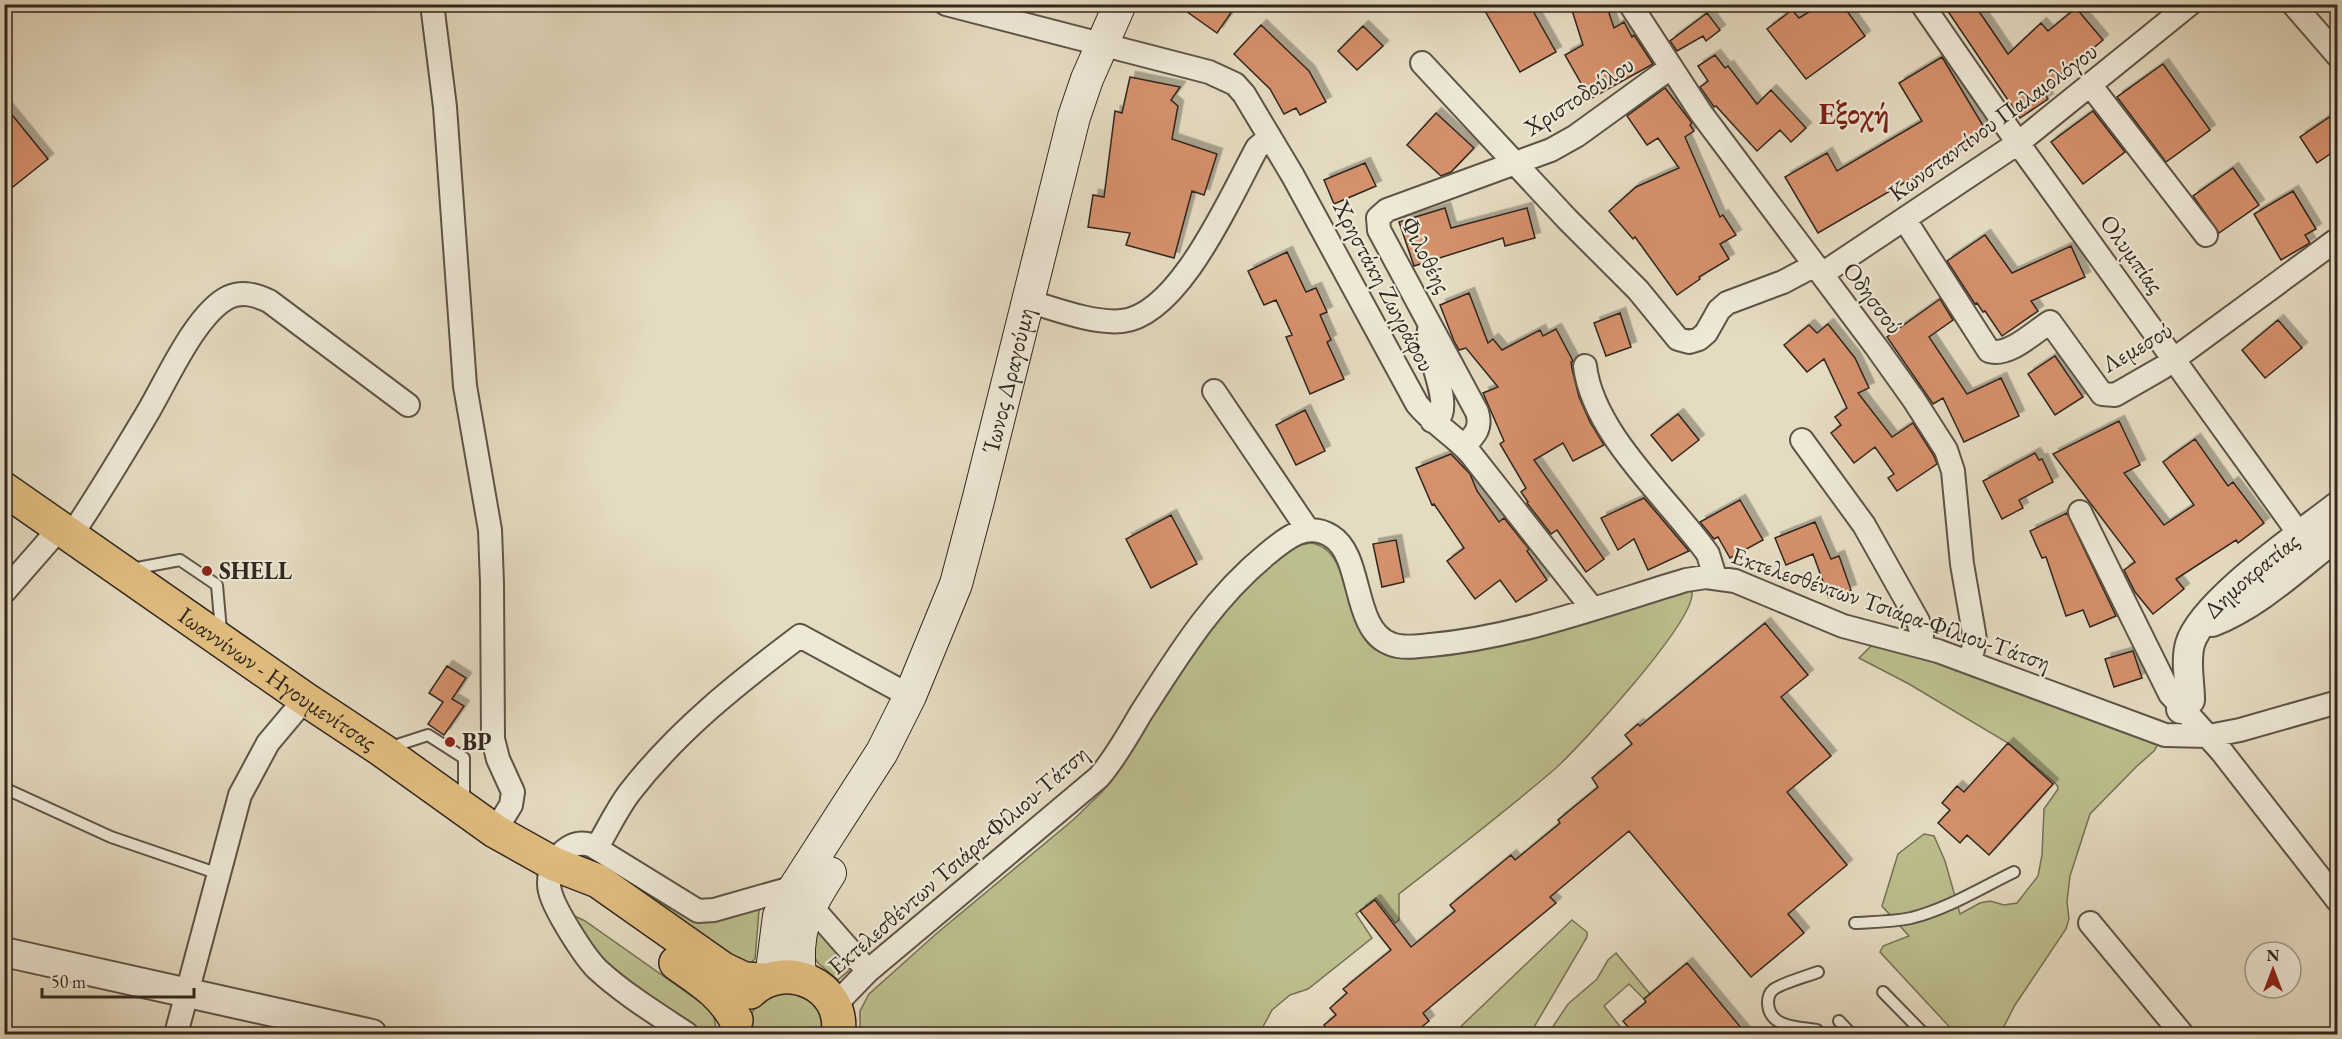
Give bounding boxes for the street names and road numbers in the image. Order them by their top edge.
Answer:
street label: Κωνσταντίνου Παλαιολόγου [1882,35,2103,208]
street label: Χριστοδούλου [1517,49,1640,143]
street label: Χρηστάκη Ζωγράφου [1326,194,1443,377]
street label: Ολυμπίας [2093,208,2171,299]
street label: Φιλοθέης [1394,211,1459,298]
street label: Οδησσού [1836,255,1911,340]
street label: Ίωνος Δραγούμη [975,304,1041,456]
street label: Λεμεσού [2095,314,2178,380]
street label: Δημοκρατίας [2196,525,2305,625]
street label: Εκτελεσθέντων Τσιάρα-Φίλιου-Τάτση [1728,539,2055,678]
street label: Ιωαννίνων - Ηγουμενίτσας [173,600,383,757]
street label: Εκτελεσθέντων Τσιάρα-Φίλιου-Τάτση [821,738,1094,981]

